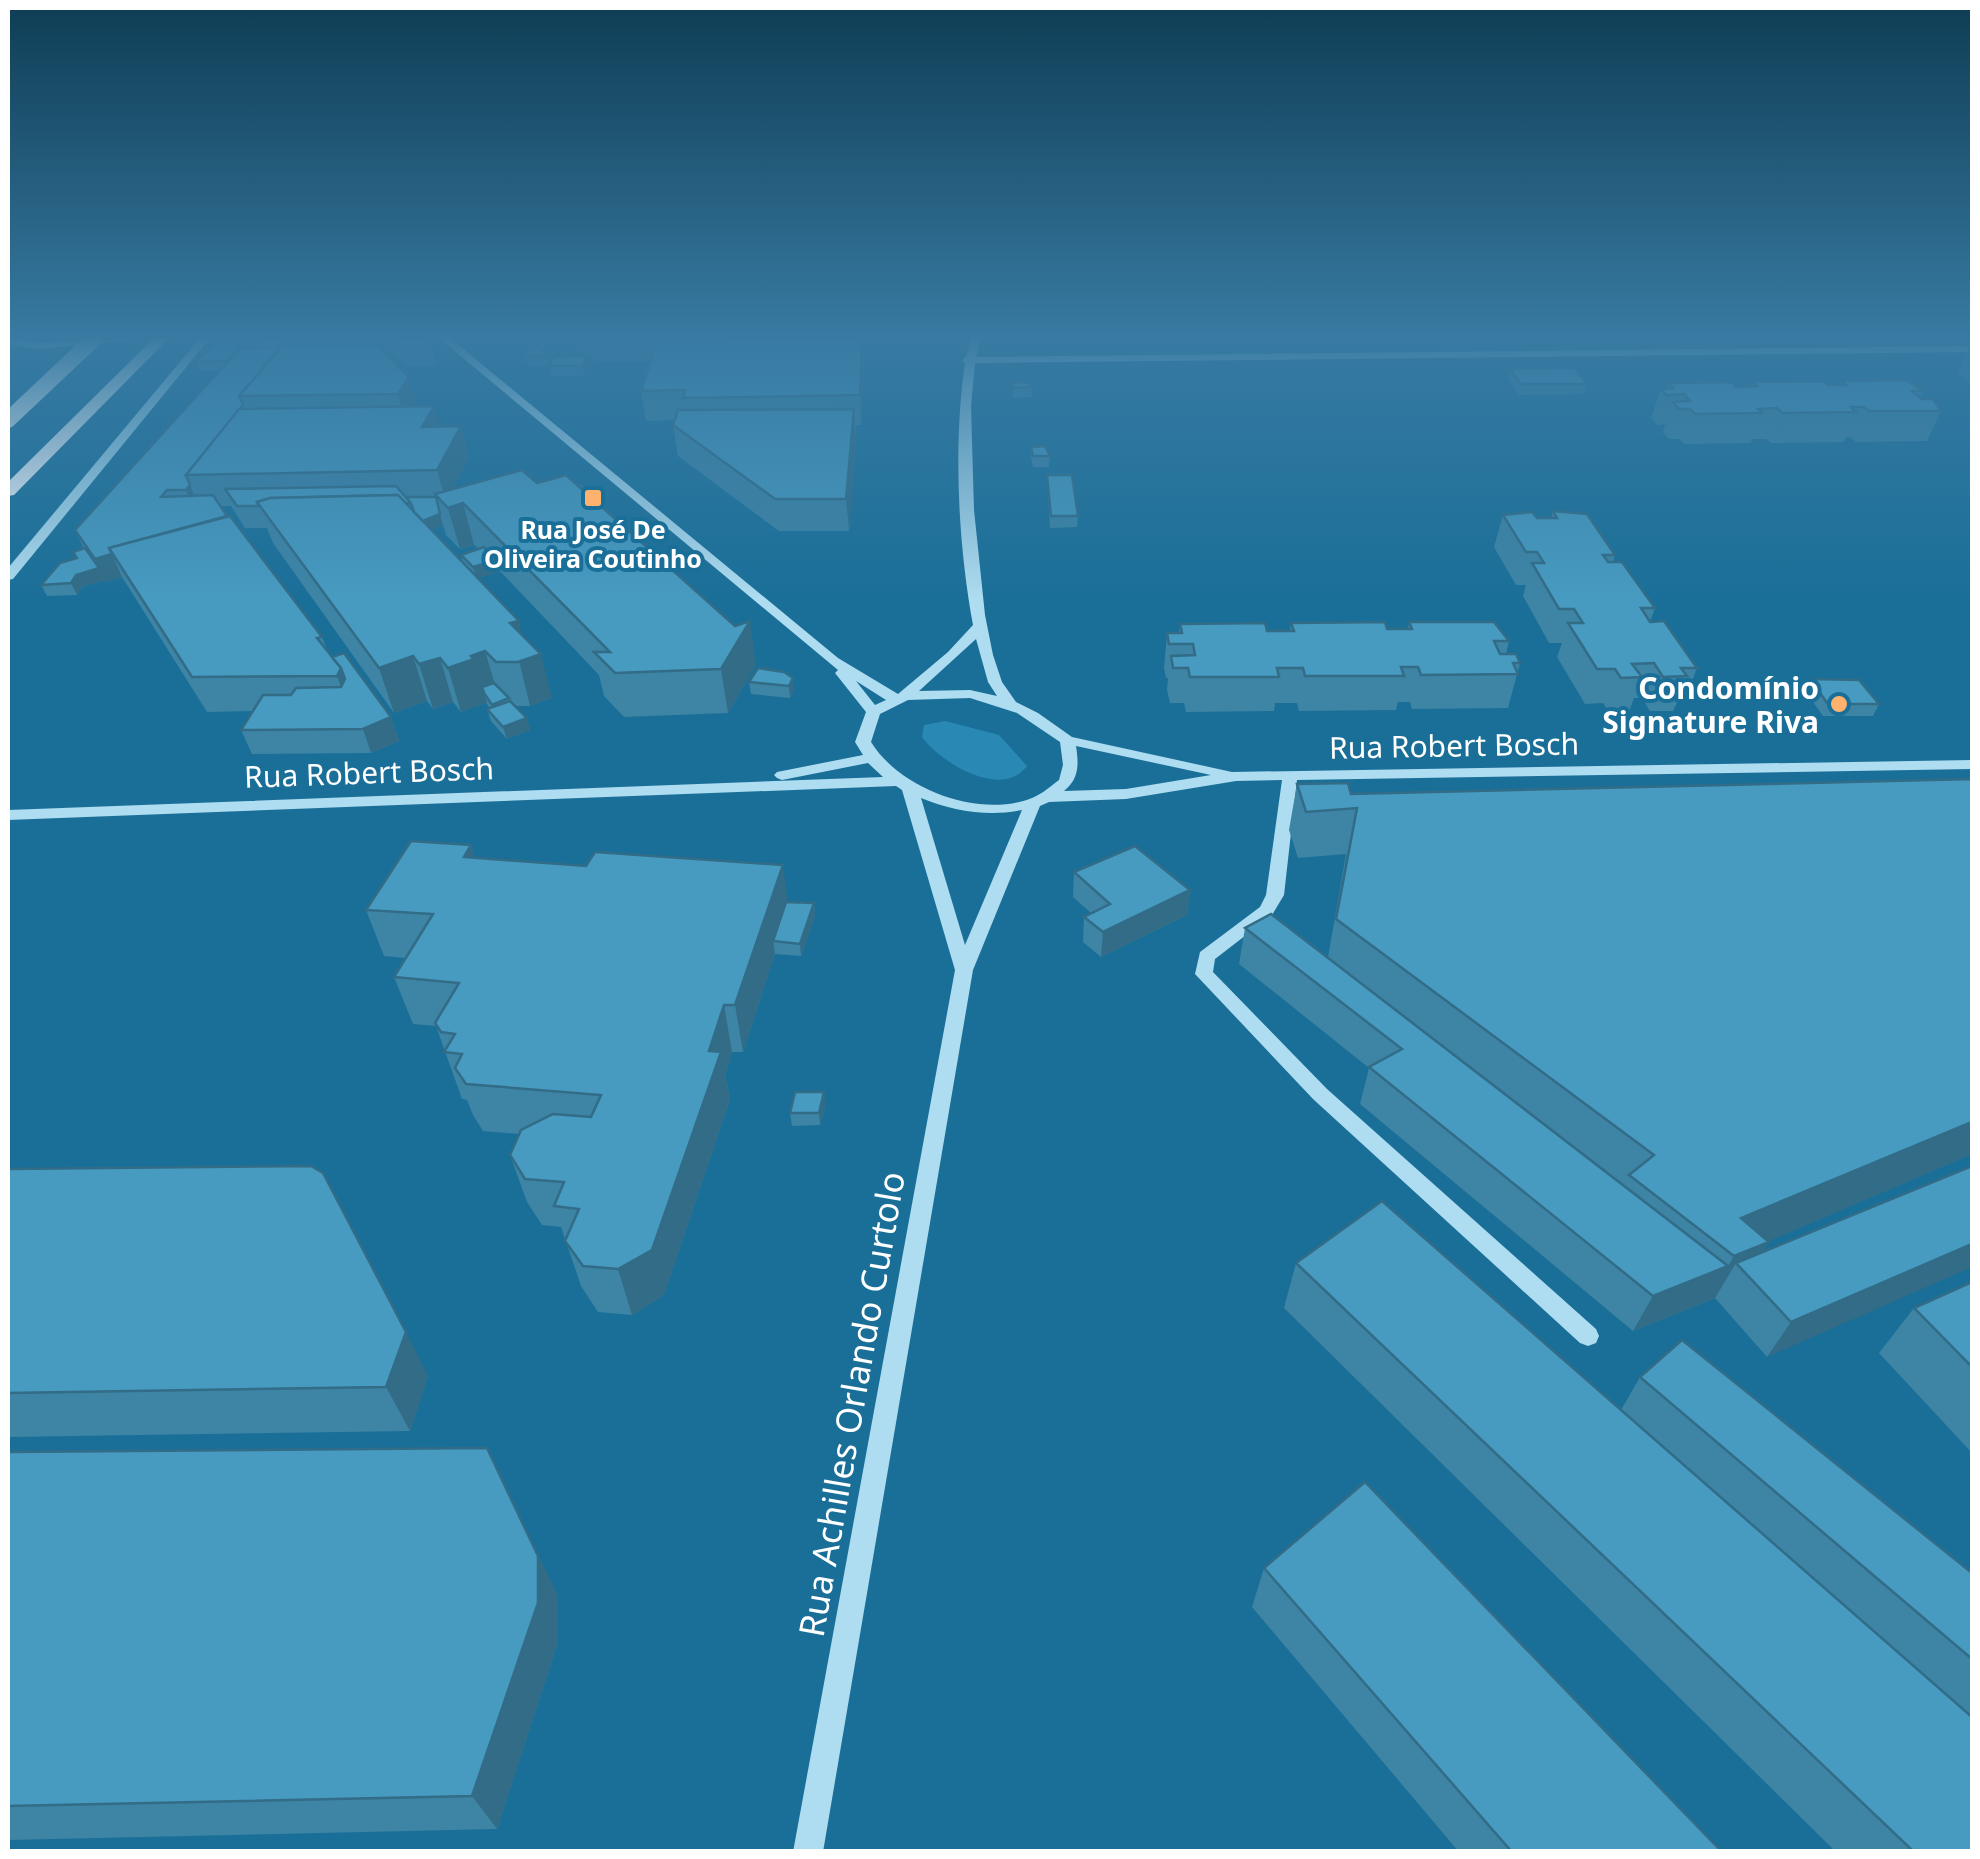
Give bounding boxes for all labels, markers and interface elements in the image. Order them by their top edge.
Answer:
marker: Rua José De Oliveira Coutinho [582,487,604,509]
place label: Rua José De Oliveira Coutinho [484,512,702,575]
place label: Condomínio Signature Riva [1602,667,1819,742]
marker: Condomínio Signature Riva [1828,693,1850,715]
street label: Rua Robert Bosch [1329,722,1579,768]
street label: Rua Robert Bosch [243,747,495,797]
street label: Rua Achilles Orlando Curtolo [787,1168,915,1640]

